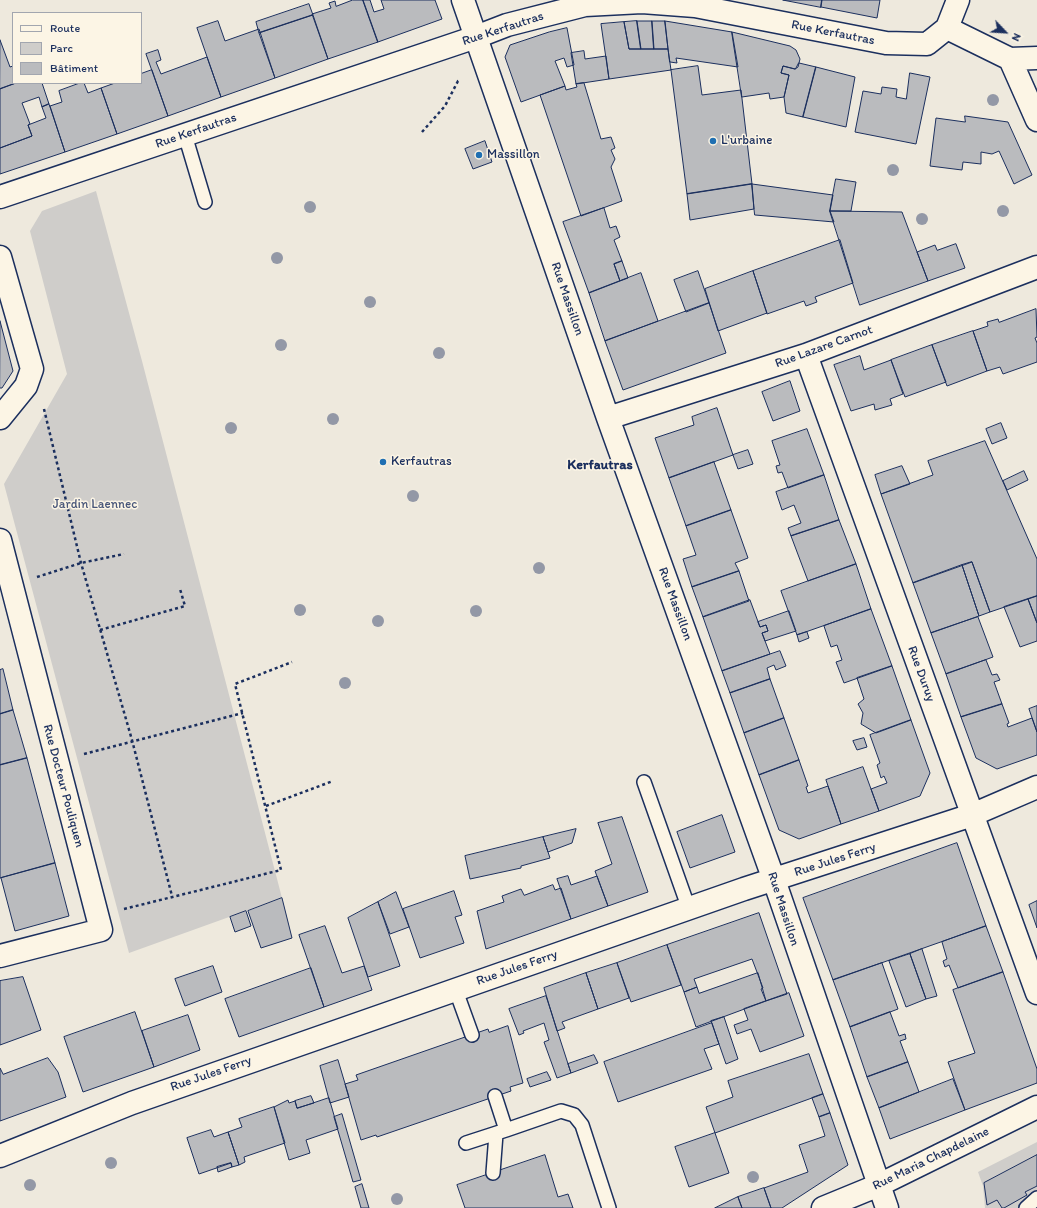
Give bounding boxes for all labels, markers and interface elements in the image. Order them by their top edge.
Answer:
street label: Rue Kerfautras [460,8,546,50]
legend [12,12,142,84]
north arrow [985,12,1025,52]
street label: Rue Kerfautras [790,17,876,49]
text: Route [50,21,80,35]
text: N [1009,31,1024,43]
text: Parc [50,41,73,55]
text: Bâtiment [50,61,98,75]
street label: Rue Kerfautras [153,110,239,152]
place label: L'urbaine [721,133,772,149]
marker: L'urbaine [708,136,718,146]
place label: Massillon [487,147,540,163]
marker: Massillon [474,150,484,160]
street label: Rue Massillon [547,260,587,338]
street label: Rue Lazare Carnot [773,322,875,372]
place label: Kerfautras [391,454,452,470]
marker: Kerfautras [378,457,388,467]
district label: Kerfautras [567,457,633,473]
park label: Jardin Laennec [53,497,137,513]
street label: Rue Massillon [655,565,695,643]
street label: Rue Duruy [904,644,938,704]
street label: Rue Docteur Pouliquen [39,723,87,849]
street label: Rue Jules Ferry [792,839,878,881]
street label: Rue Massillon [764,870,802,948]
street label: Rue Jules Ferry [474,947,560,989]
street label: Rue Jules Ferry [168,1053,254,1095]
street label: Rue Maria Chapdelaine [870,1124,992,1194]

